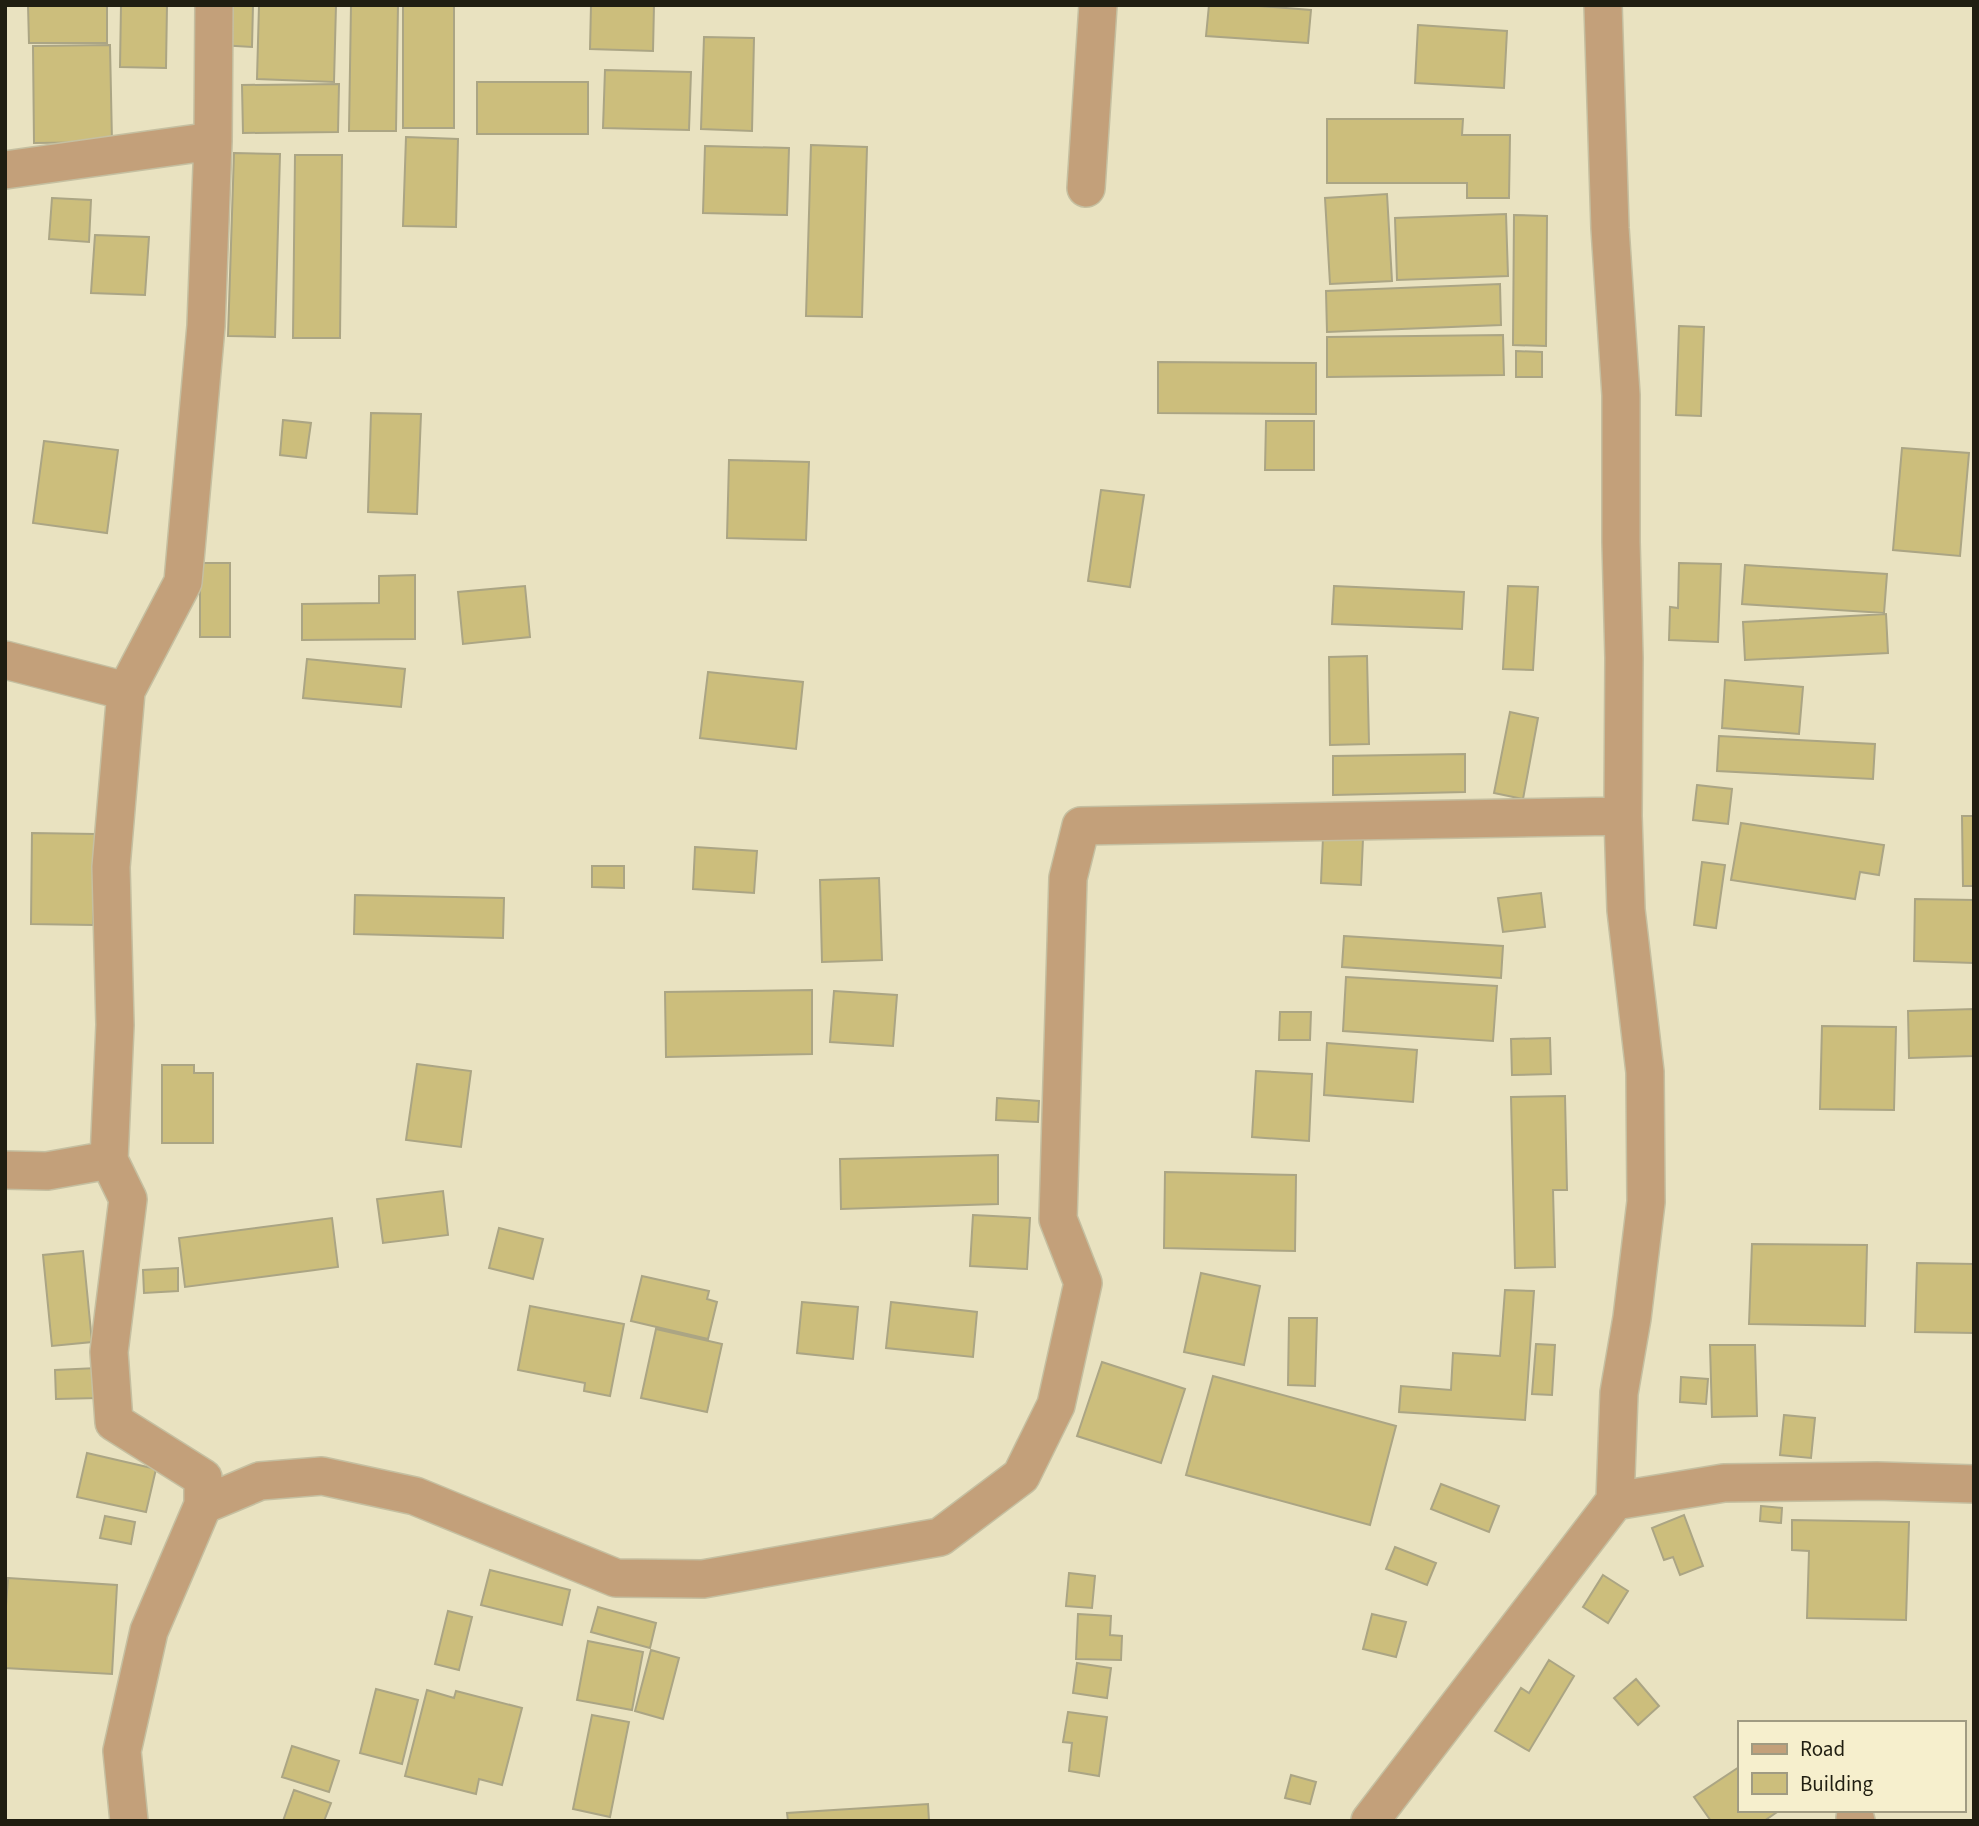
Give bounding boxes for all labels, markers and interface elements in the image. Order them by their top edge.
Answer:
legend [1738,1721,1965,1812]
text: Road [1800,1734,1845,1764]
text: Building [1800,1769,1874,1799]

